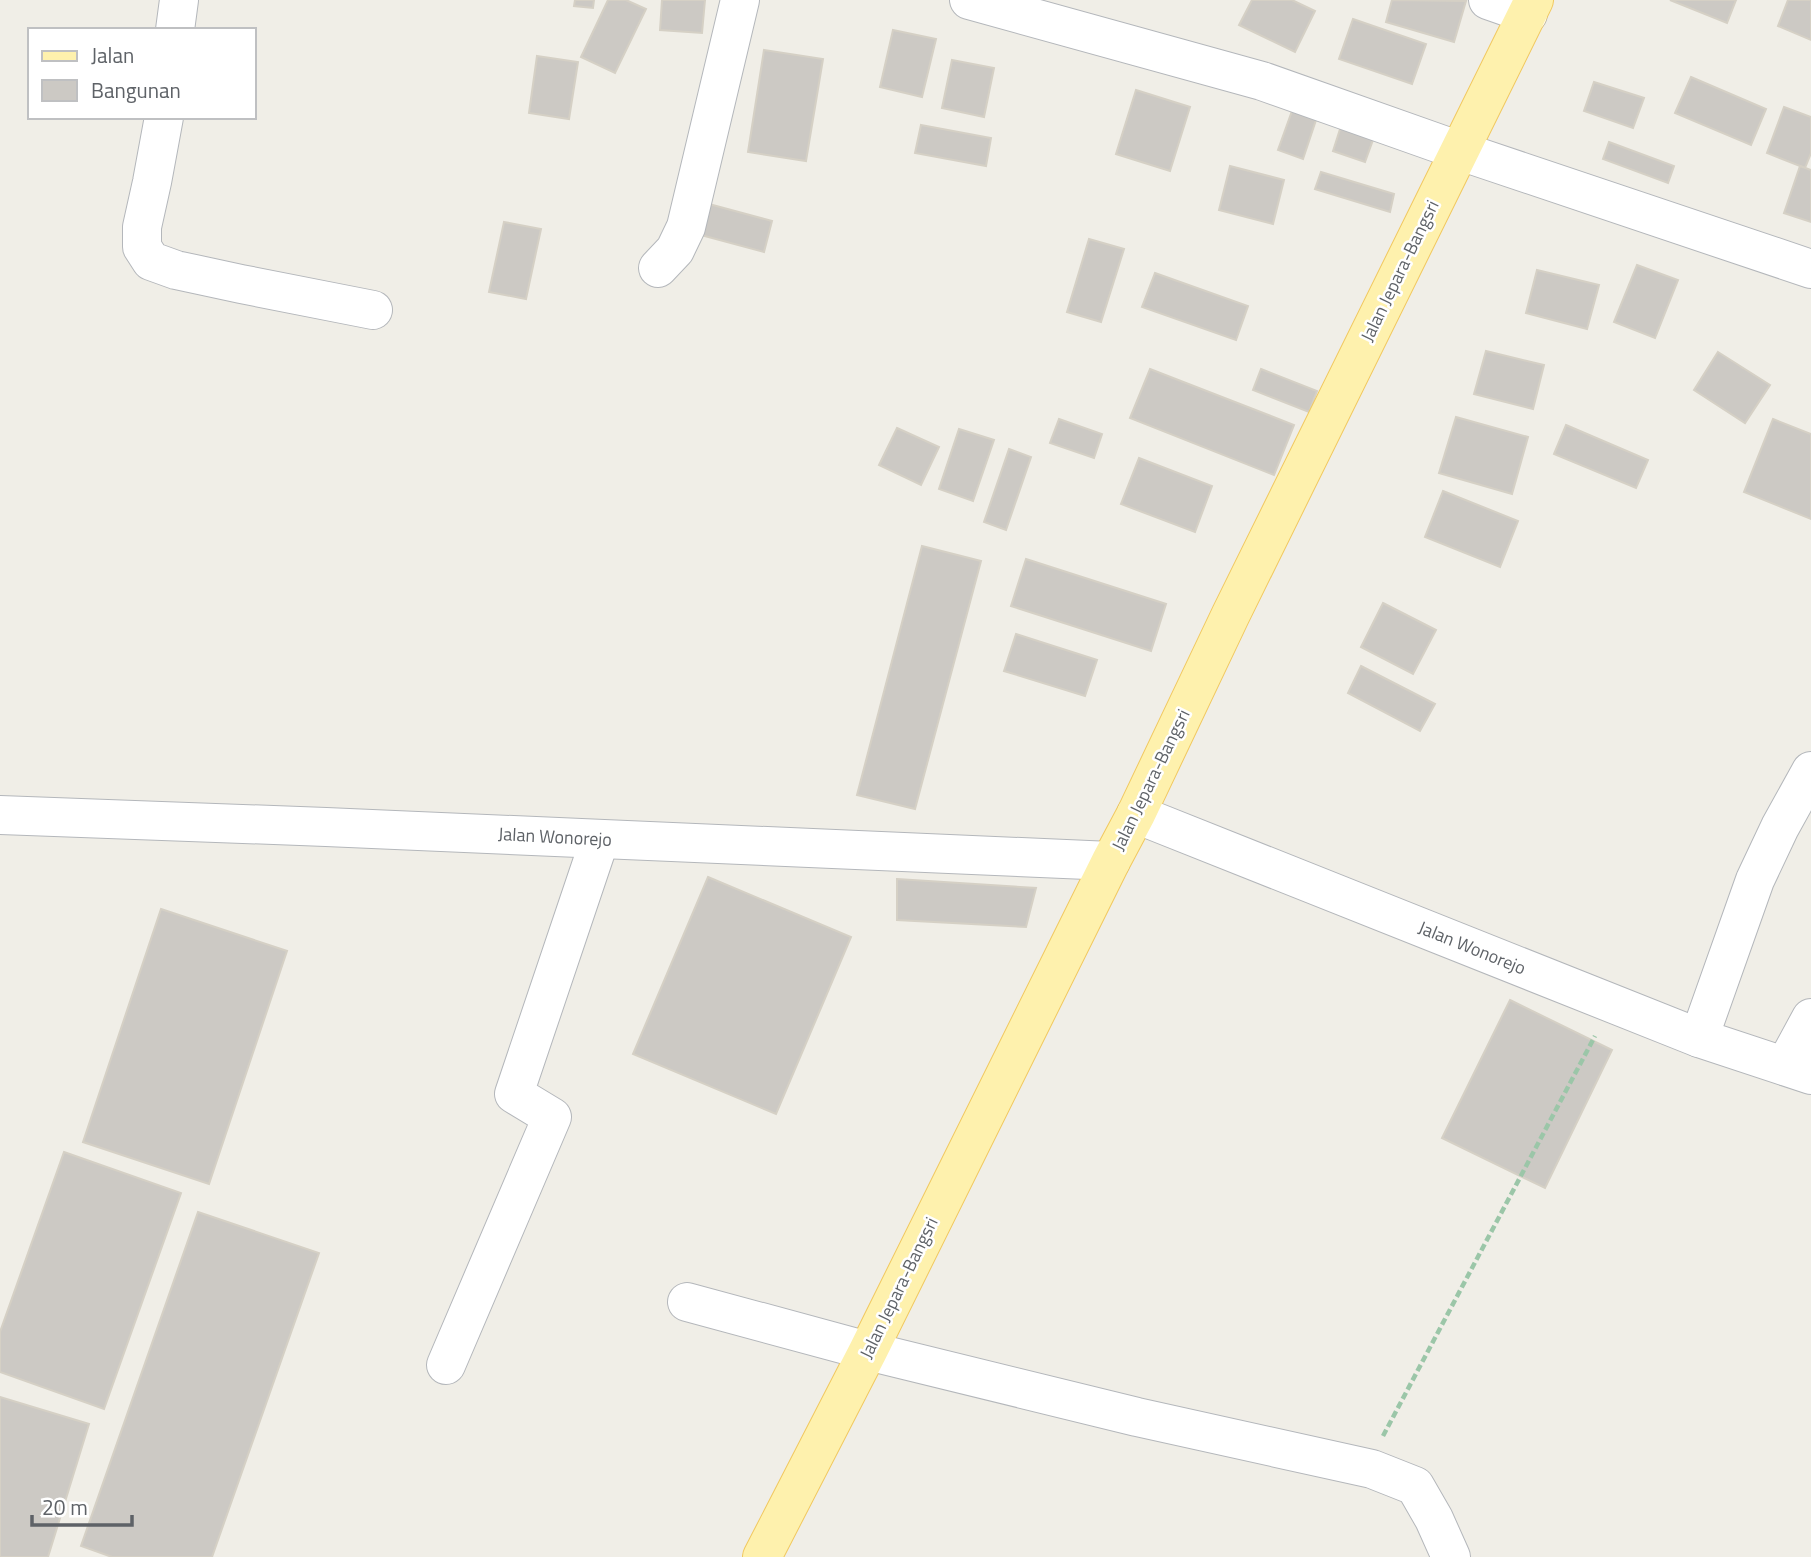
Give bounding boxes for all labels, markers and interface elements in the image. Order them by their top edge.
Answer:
legend [28,28,256,119]
text: Jalan [91,39,134,71]
text: Bangunan [91,74,181,106]
street label: Jalan Jepara-Bangsri [1354,195,1446,346]
street label: Jalan Jepara-Bangsri [1105,704,1197,855]
street label: Jalan Wonorejo [497,820,613,853]
street label: Jalan Wonorejo [1414,914,1530,981]
street label: Jalan Jepara-Bangsri [853,1212,945,1363]
scale bar [32,1484,131,1528]
text: 20 m [42,1491,88,1523]

